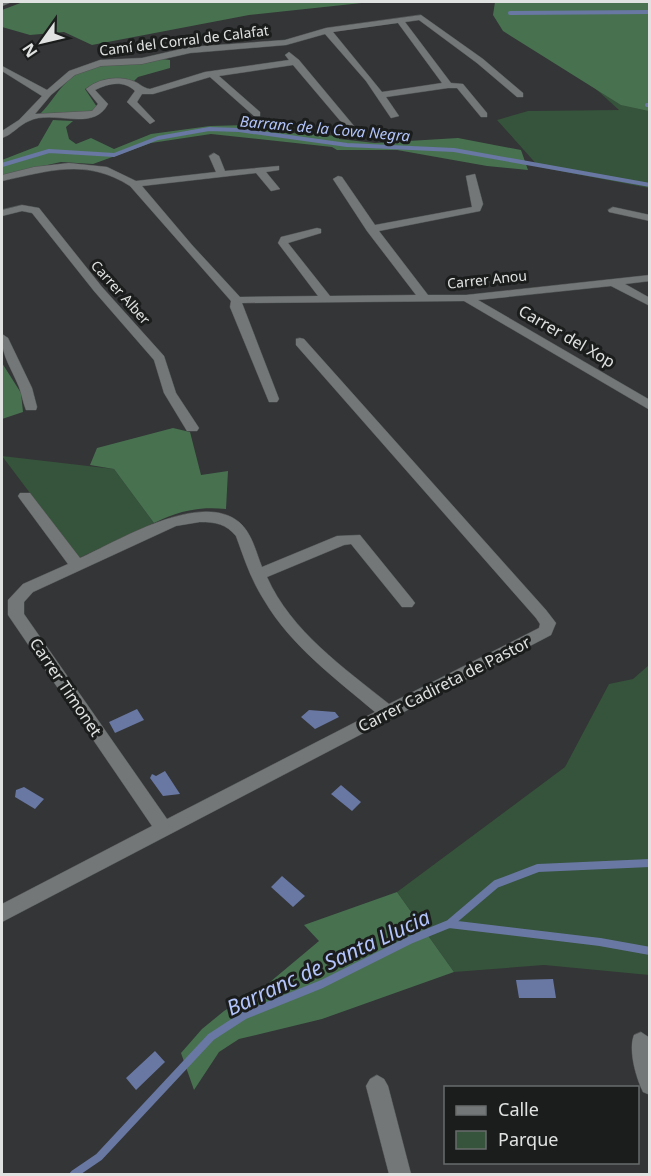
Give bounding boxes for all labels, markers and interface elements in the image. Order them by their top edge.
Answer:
north arrow [12,12,72,72]
street label: Camí del Corral de Calafat [98,20,270,60]
text: N [17,39,42,62]
water label: Barranc de la Cova Negra [239,111,411,145]
street label: Carrer Alber [87,256,155,328]
street label: Carrer Anou [446,265,528,293]
street label: Carrer del Xop [515,300,619,372]
street label: Carrer Cadireta de Pastor [354,631,534,737]
street label: Carrer Timonet [25,634,107,741]
water label: Barranc de Santa Llucia [222,902,434,1021]
legend [444,1086,639,1164]
text: Calle [498,1097,539,1121]
text: Parque [498,1127,558,1151]

